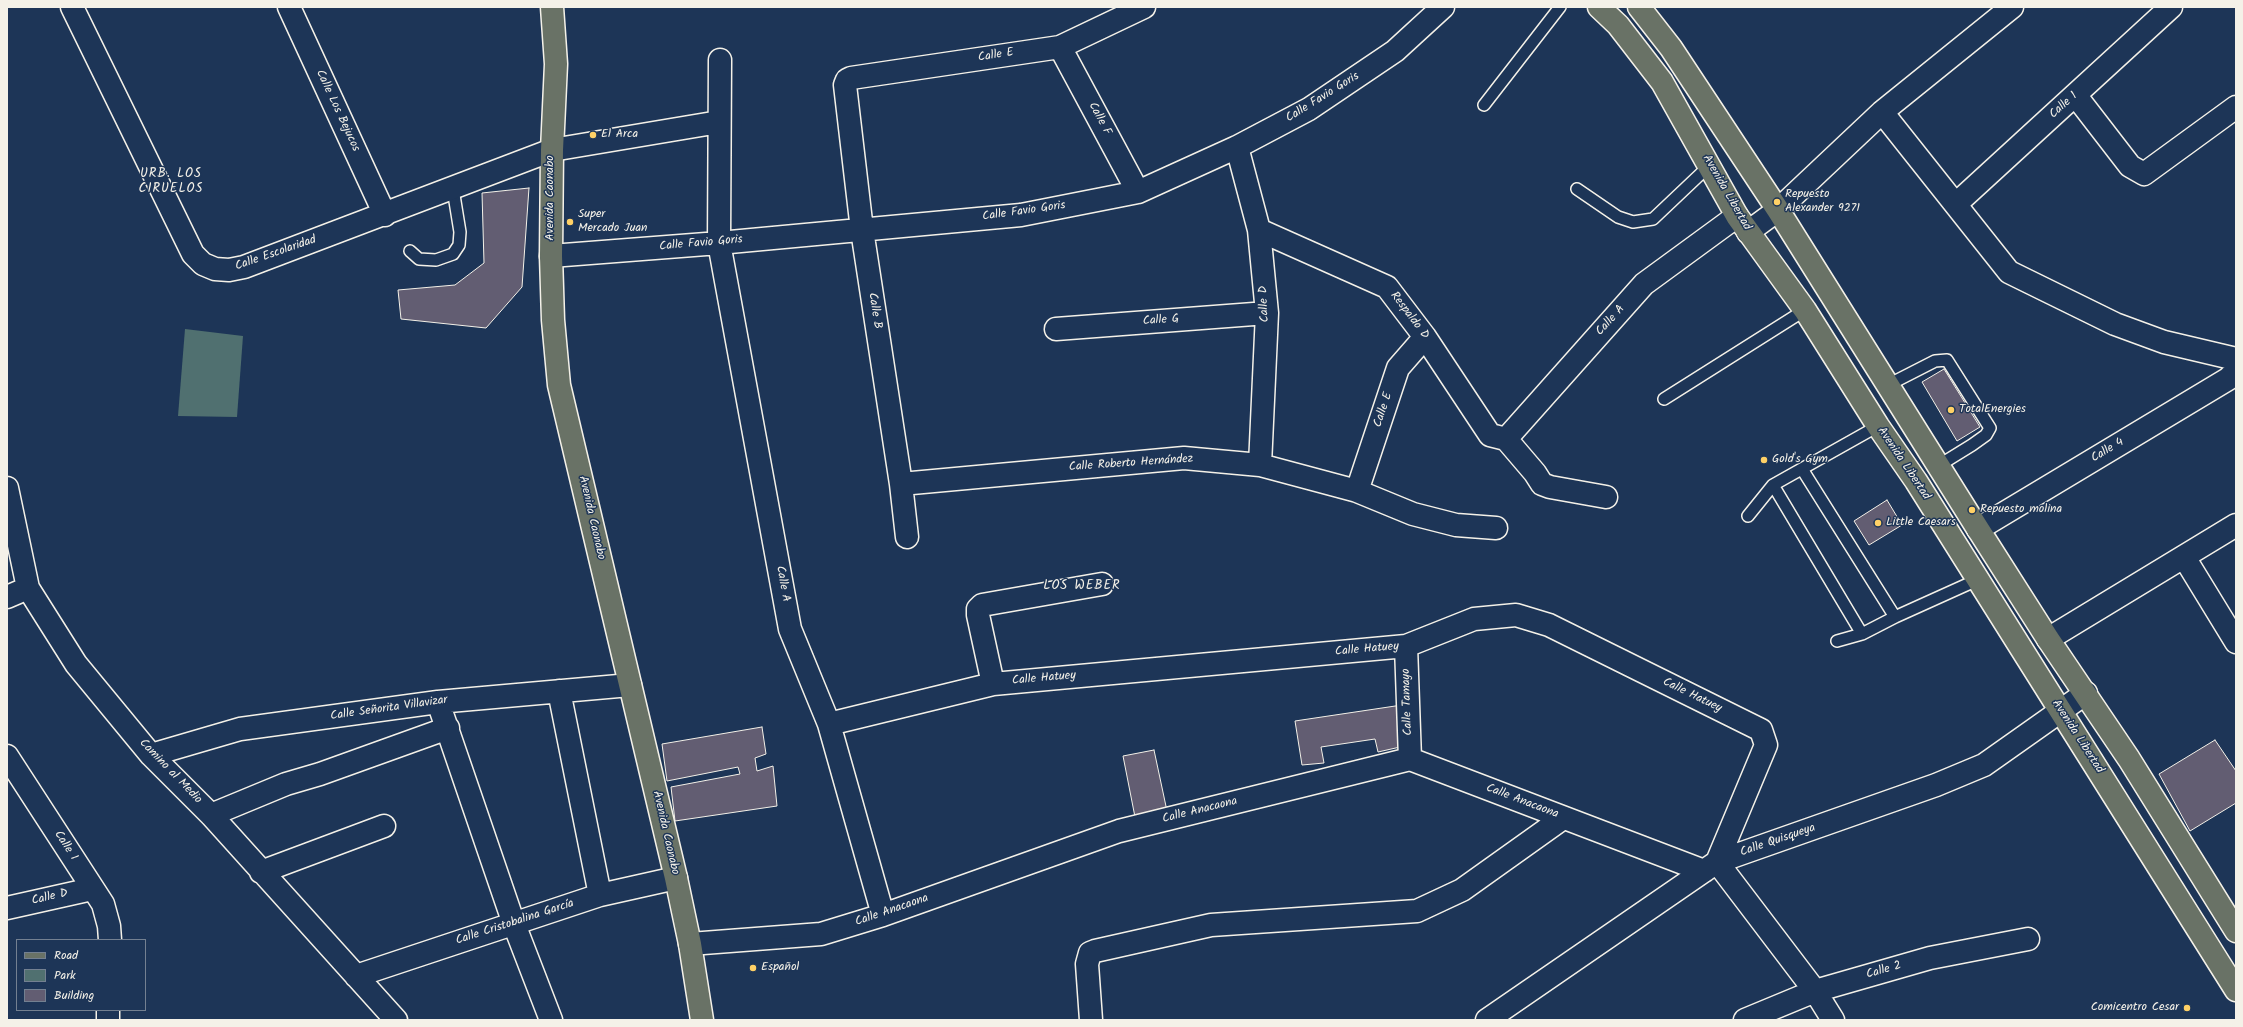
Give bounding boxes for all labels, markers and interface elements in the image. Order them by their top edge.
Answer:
street label: Calle E [977,46,1015,66]
street label: Calle Los Bejucos [312,68,362,154]
street label: Calle Favio Goris [1284,70,1362,126]
street label: Calle 1 [2047,90,2081,122]
street label: Calle F [1084,100,1114,138]
place label: El Arca [601,128,638,142]
marker: El Arca [588,130,598,140]
street label: Avenida Libertad [1699,153,1753,233]
street label: Avenida Caonabo [544,155,558,241]
district label: URB. LOS CIRUELOS [139,167,203,198]
place label: Repuesto Alexander 9271 [1785,188,1860,216]
marker: Repuesto Alexander 9271 [1772,197,1782,207]
street label: Calle Favio Goris [982,199,1066,225]
place label: Super Mercado Juan [578,208,647,236]
marker: Super Mercado Juan [565,217,575,227]
street label: Calle Escolaridad [234,233,318,275]
street label: Calle Favio Goris [659,233,743,255]
street label: Calle D [1257,285,1273,323]
street label: Respaldo D [1386,289,1432,343]
street label: Calle B [864,292,884,330]
street label: Calle A [1594,303,1628,339]
street label: Calle G [1142,313,1180,329]
street label: Calle E [1372,391,1396,429]
place label: TotalEnergies [1959,403,2026,417]
marker: TotalEnergies [1946,405,1956,415]
street label: Avenida Libertad [1873,425,1933,503]
street label: Calle 4 [2089,436,2127,466]
street label: Calle Roberto Hernández [1068,452,1194,476]
place label: Gold's Gym [1772,453,1828,467]
marker: Gold's Gym [1759,455,1769,465]
street label: Avenida Caonabo [574,475,608,561]
place label: Repuesto molina [1980,503,2062,517]
marker: Repuesto molina [1967,505,1977,515]
place label: Little Caesars [1886,516,1956,530]
marker: Little Caesars [1873,518,1883,528]
street label: Calle A [772,565,792,603]
district label: LOS WEBER [1043,579,1121,595]
street label: Calle Hatuey [1334,640,1400,660]
street label: Calle Tamayo [1400,668,1416,736]
street label: Calle Hatuey [1011,669,1077,689]
street label: Calle Hatuey [1660,675,1724,717]
street label: Calle Señorita Villavizar [330,694,448,724]
street label: Avenida Libertad [2048,698,2106,776]
street label: Camino al Medio [136,737,204,807]
street label: Calle Anacaona [1484,782,1560,822]
street label: Avenida Caonabo [648,790,682,876]
street label: Calle Anacaona [1161,795,1239,827]
street label: Calle Quisqueya [1739,821,1817,861]
street label: Calle I [50,828,80,864]
street label: Calle D [31,887,69,909]
street label: Calle Anacaona [853,892,931,930]
street label: Calle Cristobalina García [454,897,576,949]
legend [16,939,146,1011]
text: Road [54,946,78,965]
street label: Calle 2 [1865,959,1903,983]
place label: Español [761,961,799,975]
marker: Español [748,963,758,973]
text: Park [54,966,76,985]
text: Building [54,986,94,1005]
place label: Comicentro Cesar [2091,1001,2179,1015]
marker: Comicentro Cesar [2182,1003,2192,1013]

